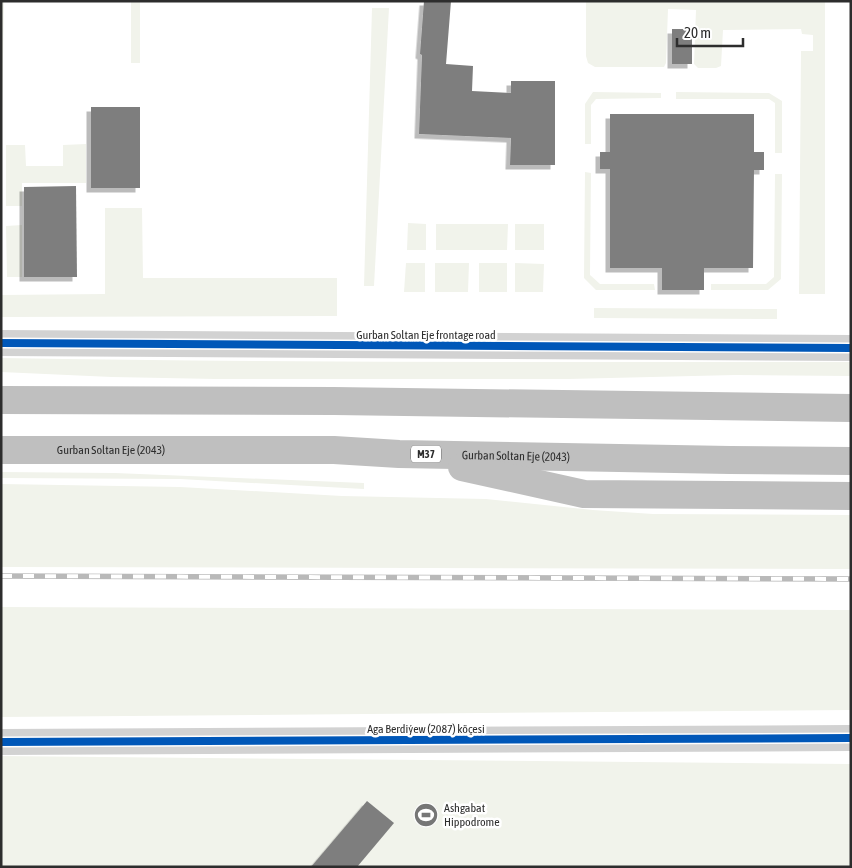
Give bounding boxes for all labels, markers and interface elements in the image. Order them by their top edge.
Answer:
scale bar [677,15,743,47]
text: 20 m [684,24,711,41]
street label: Gurban Soltan Eje frontage road [356,328,496,342]
street label: Gurban Soltan Eje (2043) [57,443,165,457]
road number: M37 [411,446,441,462]
street label: Gurban Soltan Eje (2043) [462,448,570,464]
street label: Aga Berdiýew (2087) köçesi [367,722,485,736]
place label: Ashgabat Hippodrome [444,801,500,829]
sports icon: Ashgabat Hippodrome [413,802,439,828]

